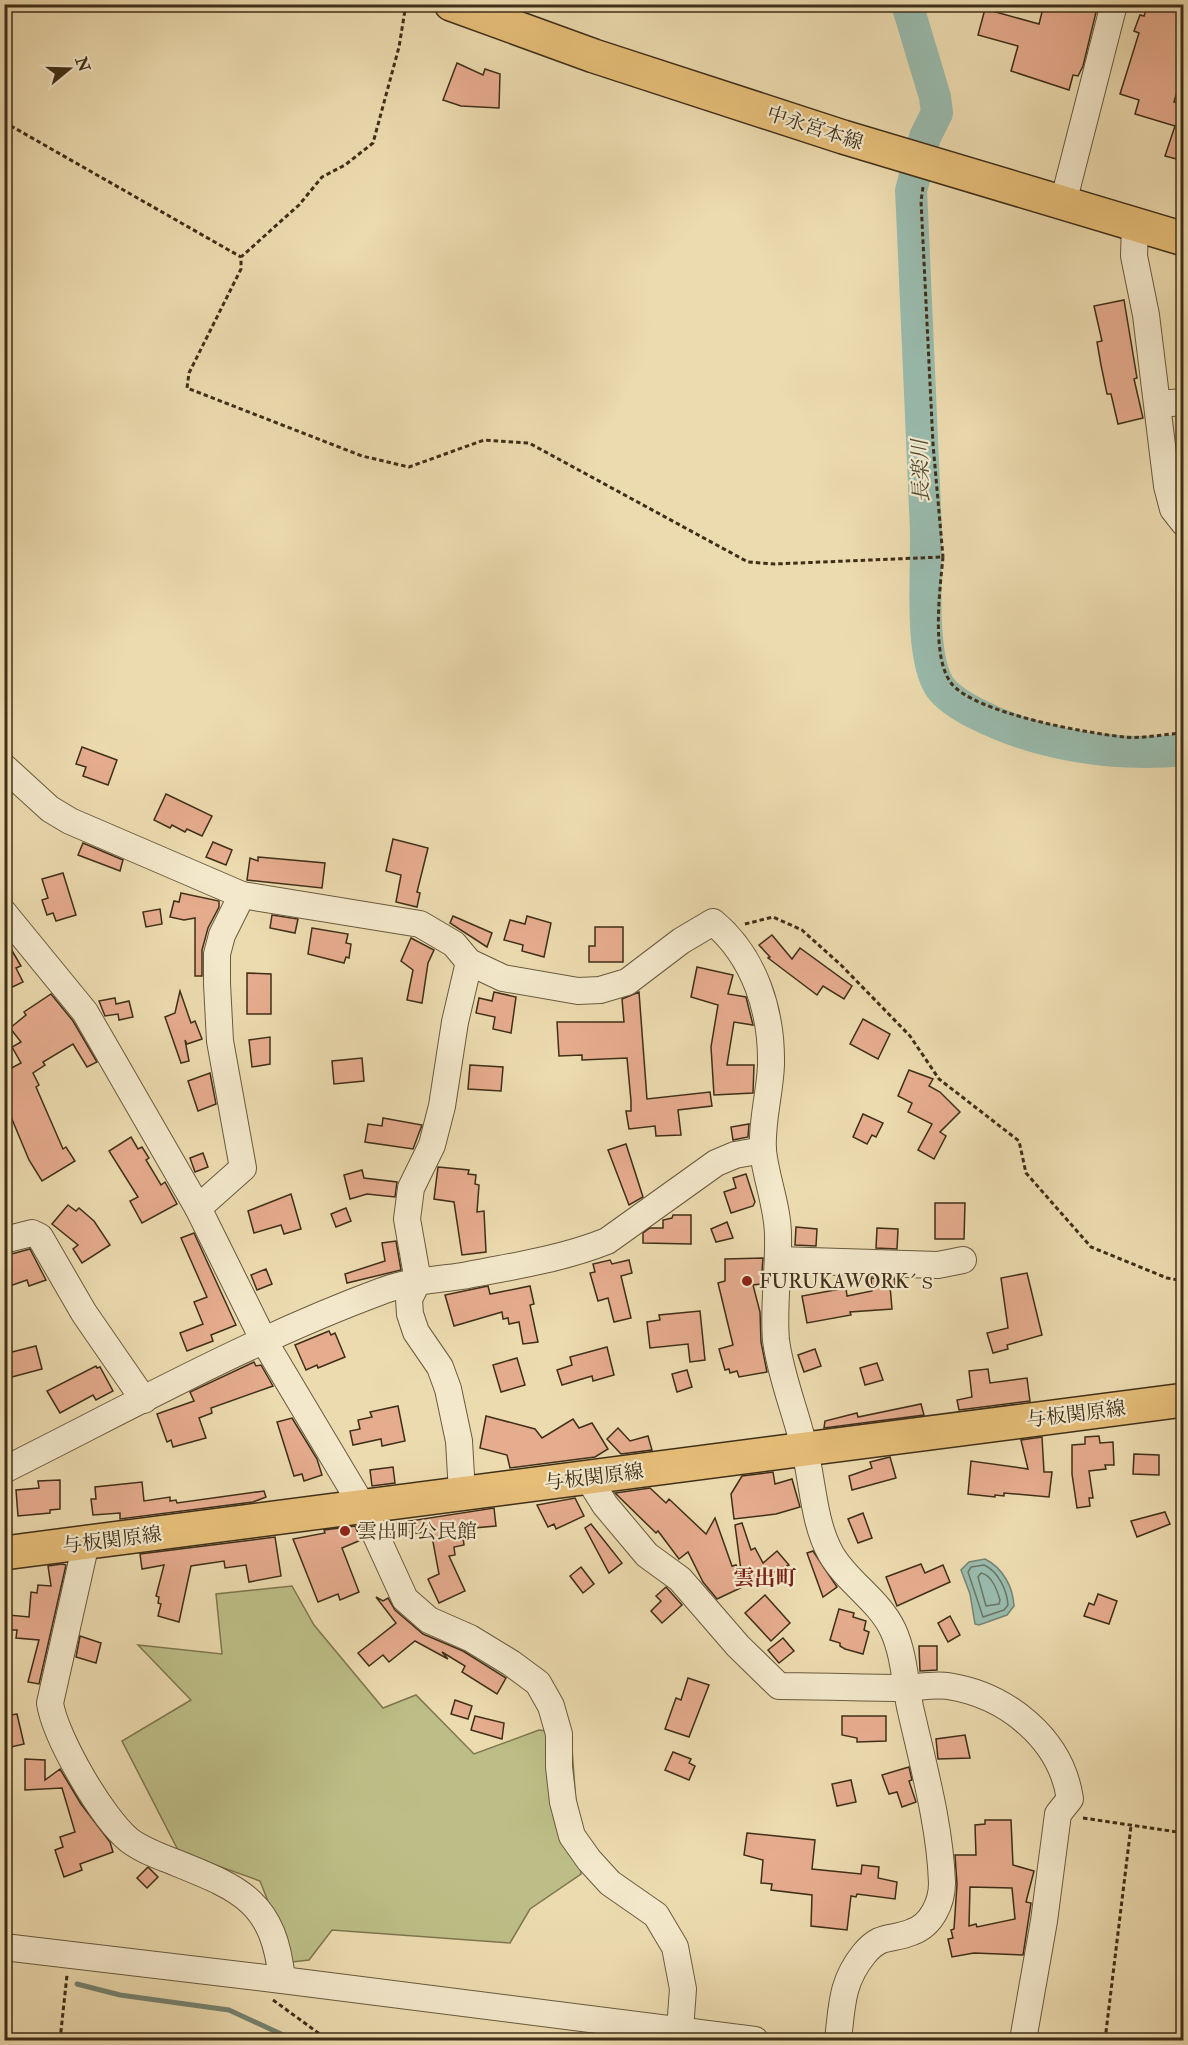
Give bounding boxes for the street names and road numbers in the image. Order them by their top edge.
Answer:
street label: 中永宮本線 [764,101,866,155]
street label: 与板関原線 [1025,1395,1127,1433]
street label: 与板関原線 [543,1458,645,1496]
street label: 与板関原線 [61,1521,163,1559]

